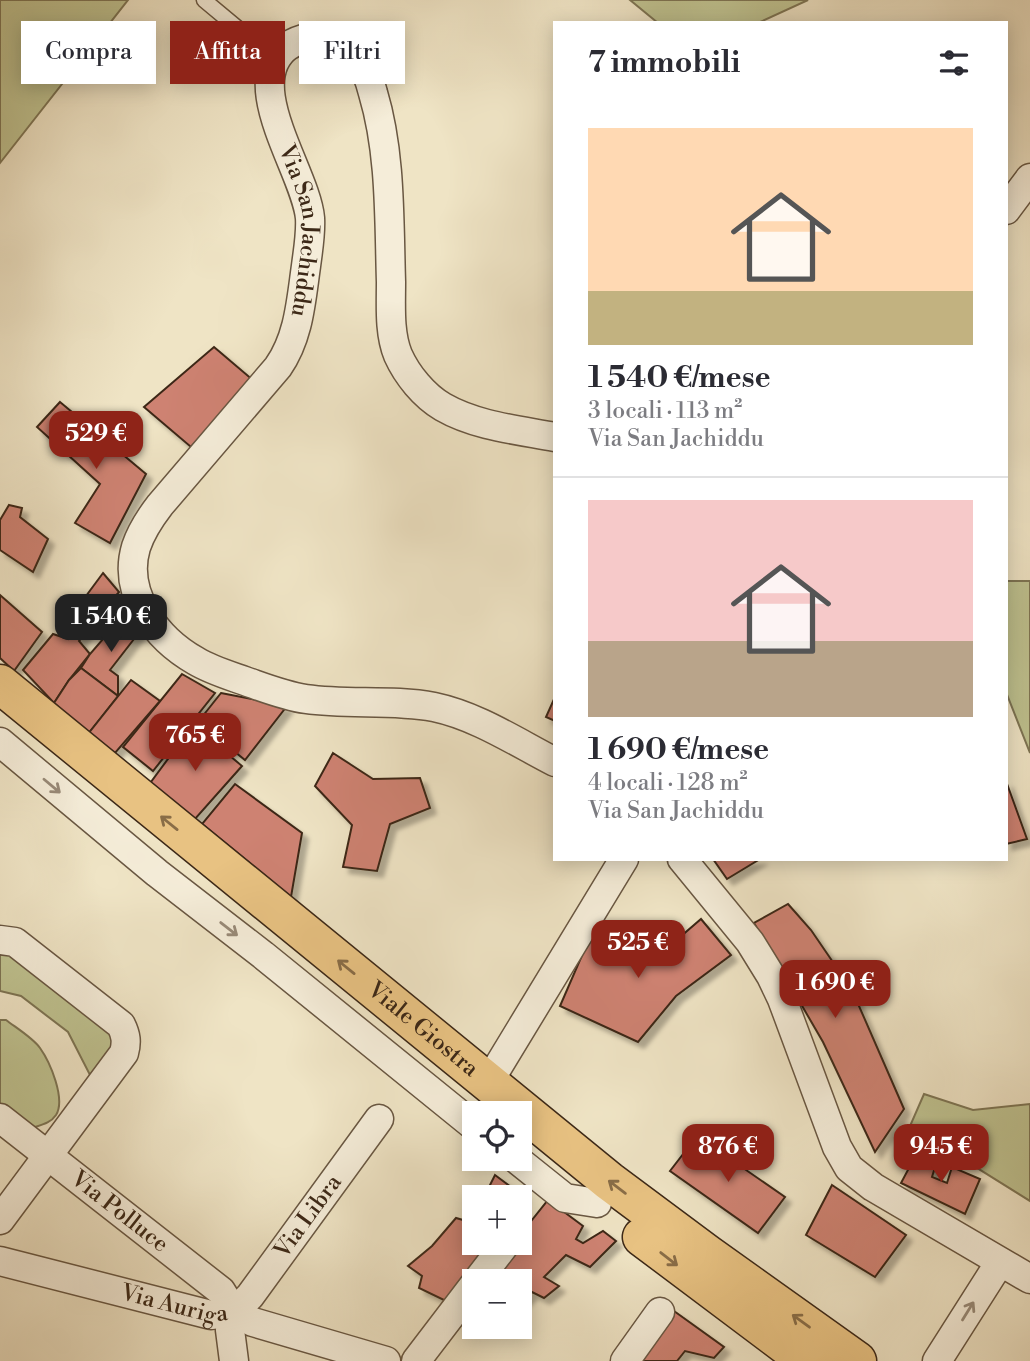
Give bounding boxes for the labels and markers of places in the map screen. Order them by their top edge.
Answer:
pin: 529 € [47,412,145,471]
pin: 1 540 € [46,594,176,654]
pin: 765 € [146,714,244,773]
pin: 525 € [589,920,687,980]
pin: 1 690 € [770,960,900,1020]
pin: 876 € [679,1124,777,1184]
pin: 945 € [892,1124,990,1184]

